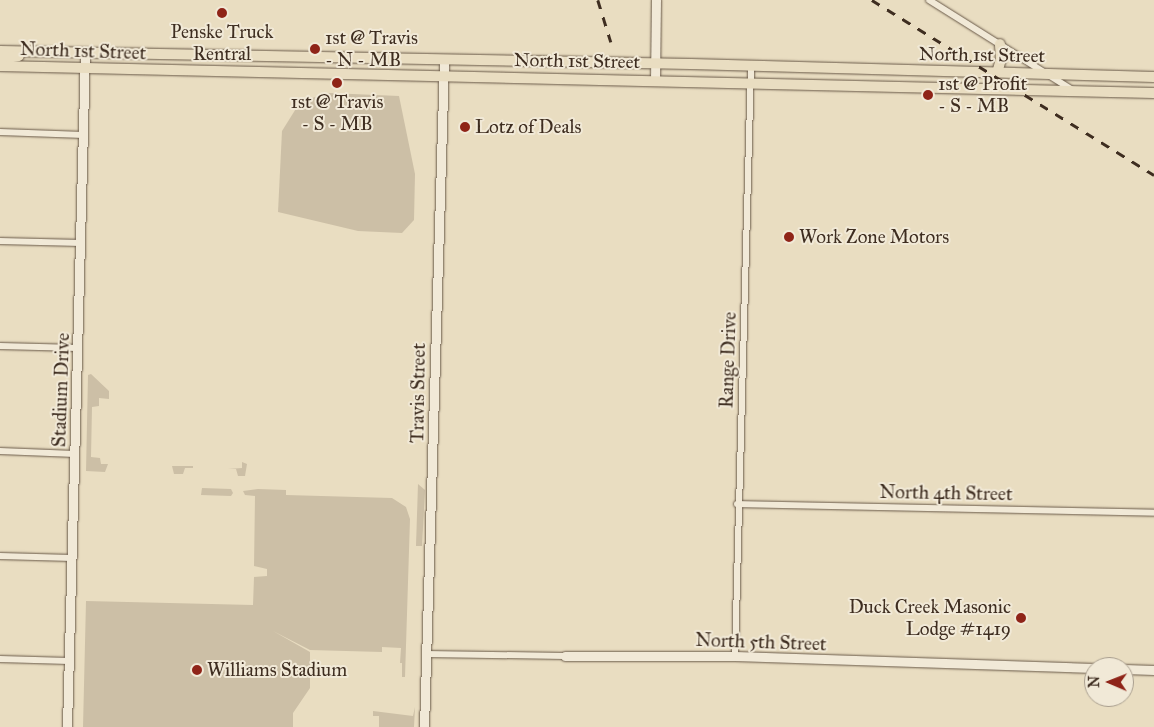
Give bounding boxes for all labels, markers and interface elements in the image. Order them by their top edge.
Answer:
marker: Penske Truck Rentral [216,7,228,19]
place label: Penske Truck Rentral [171,21,273,65]
place label: 1st @ Travis - N - MB [325,27,418,71]
street label: North 1st Street [19,37,147,65]
street label: North 1st Street [919,42,1045,68]
marker: 1st @ Travis - N - MB [309,43,321,55]
street label: North 1st Street [514,48,640,74]
place label: 1st @ Profit - S - MB [938,73,1027,117]
marker: 1st @ Travis - S - MB [331,77,343,89]
marker: 1st @ Profit - S - MB [922,89,934,101]
place label: 1st @ Travis - S - MB [291,91,383,135]
place label: Lotz of Deals [475,116,582,138]
marker: Lotz of Deals [459,121,471,133]
place label: Work Zone Motors [799,226,949,248]
marker: Work Zone Motors [783,231,795,243]
street label: Range Drive [715,311,741,409]
street label: Stadium Drive [48,332,74,448]
street label: Travis Street [406,343,430,443]
street label: North 4th Street [879,480,1013,506]
place label: Duck Creek Masonic Lodge #1419 [849,596,1011,640]
marker: Duck Creek Masonic Lodge #1419 [1015,612,1027,624]
street label: North 5th Street [695,628,827,656]
north arrow [1084,657,1134,707]
place label: Williams Stadium [207,659,347,681]
marker: Williams Stadium [191,664,203,676]
text: N [1086,676,1103,688]

